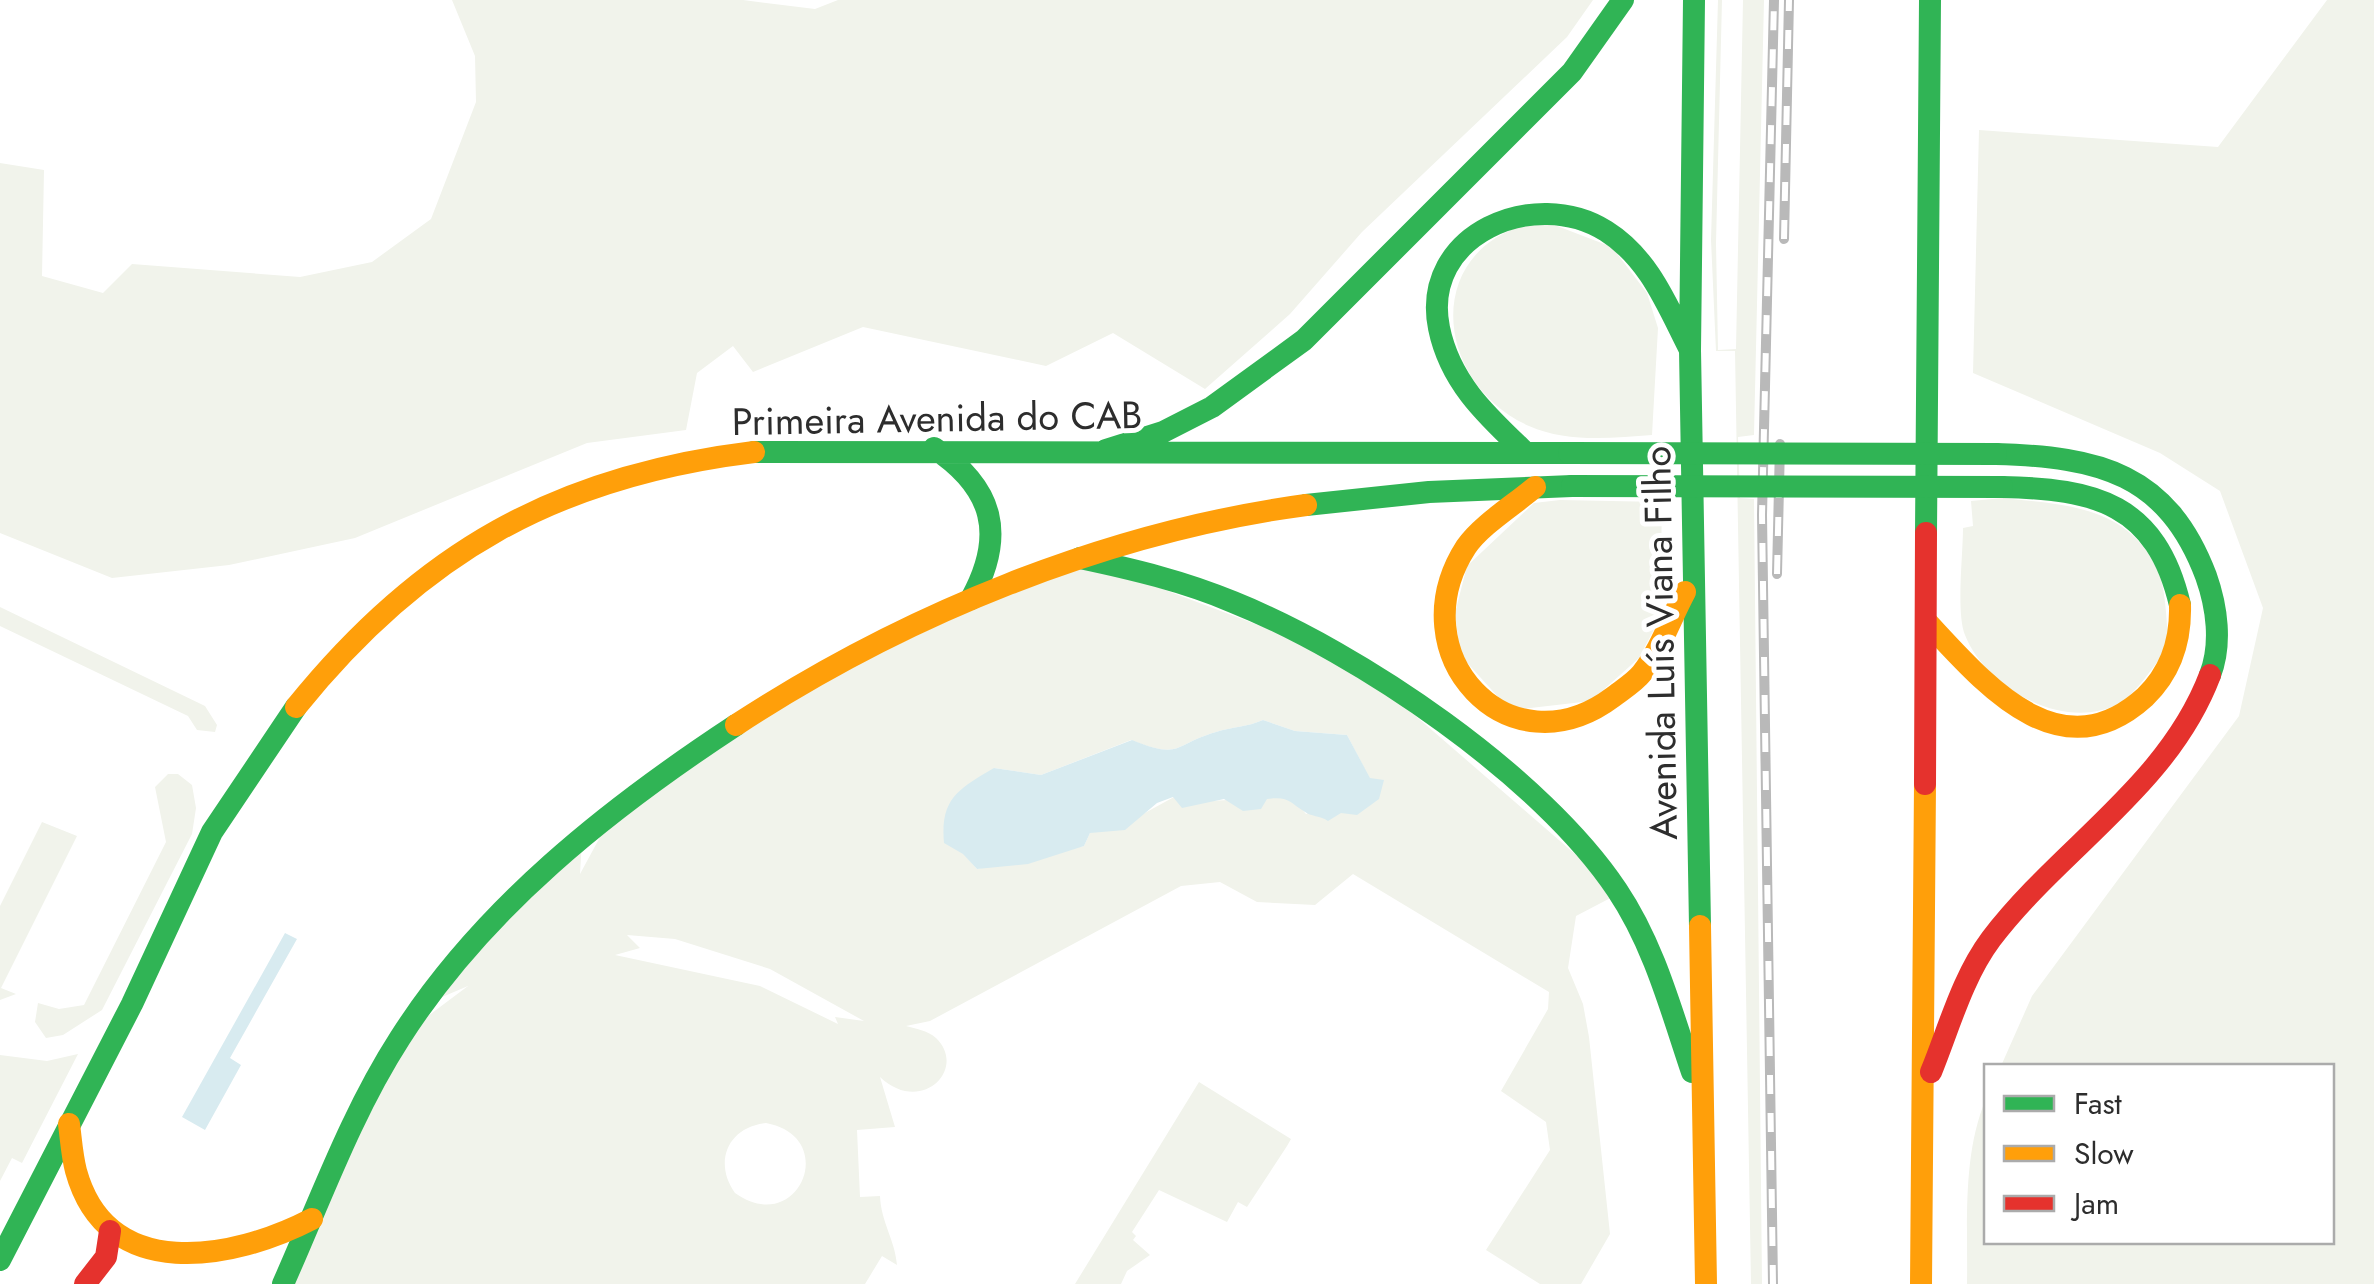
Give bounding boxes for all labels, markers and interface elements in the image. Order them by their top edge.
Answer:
street label: Primeira Avenida do CAB [731,387,1143,449]
street label: Avenida Luís Viana Filho [1629,445,1691,841]
legend [1984,1064,2334,1244]
text: Fast [2074,1082,2123,1125]
text: Slow [2074,1132,2134,1175]
text: Jam [2070,1182,2119,1225]

